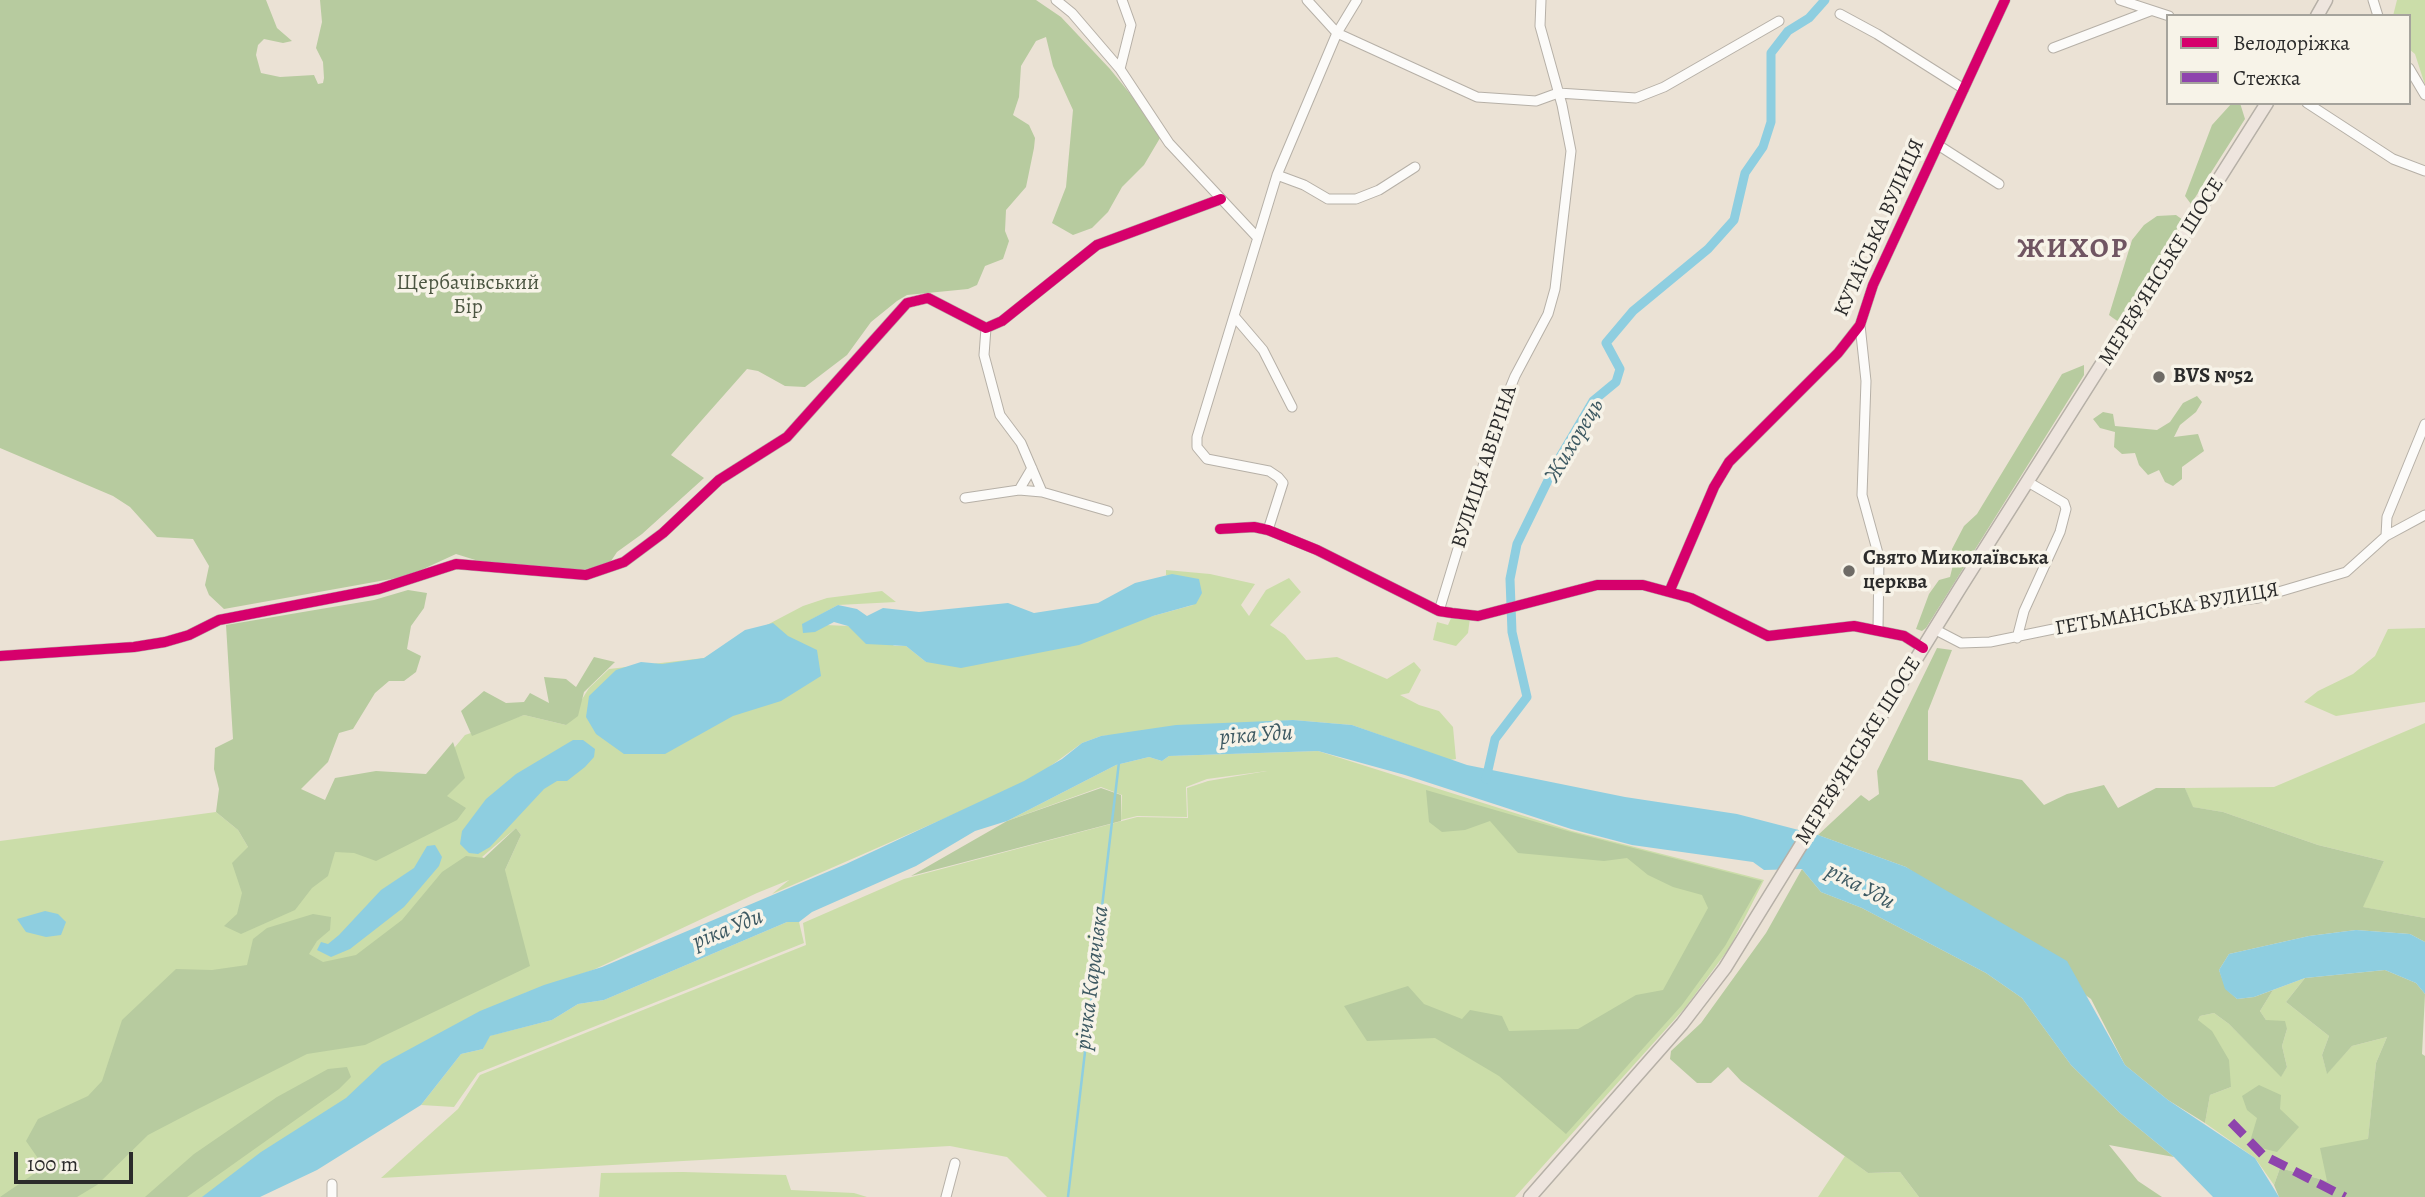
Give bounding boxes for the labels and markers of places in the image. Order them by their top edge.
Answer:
place label: BVS №52 [2173,364,2253,390]
marker: BVS №52 [2151,369,2167,385]
place label: Свято Миколаївська церква [1863,546,2049,596]
marker: Свято Миколаївська церква [1841,563,1857,579]

